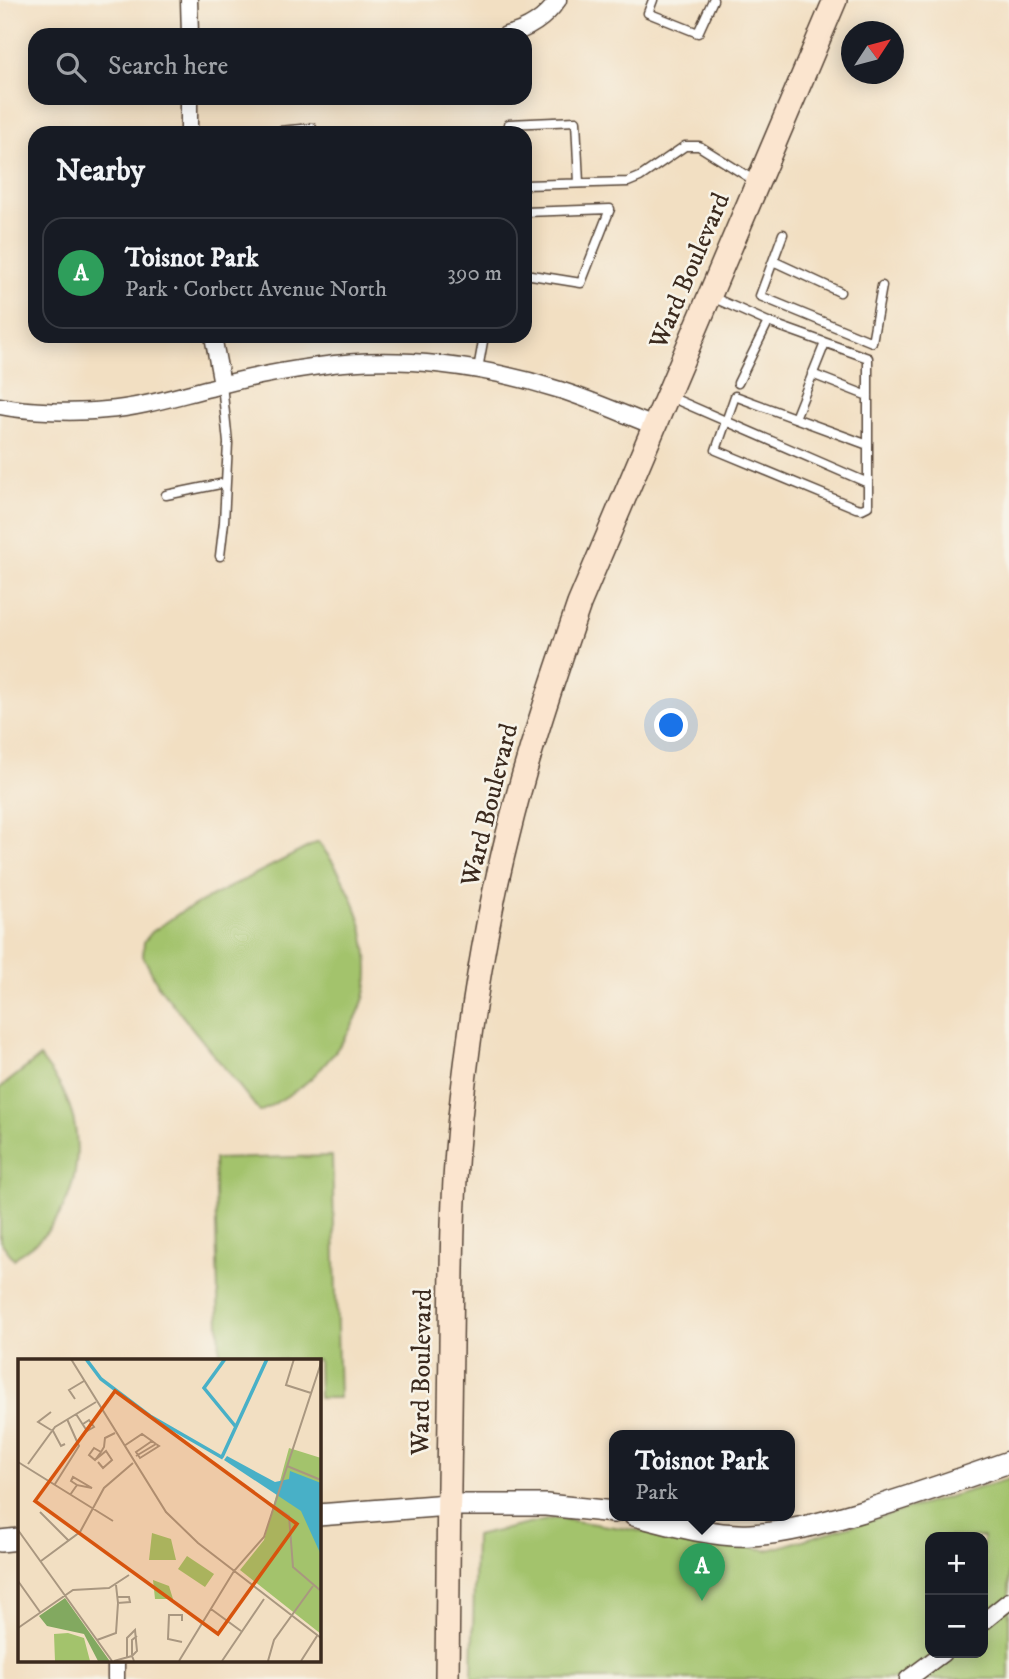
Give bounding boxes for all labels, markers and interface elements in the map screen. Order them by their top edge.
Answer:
north arrow [841,21,904,84]
search box [28,28,532,105]
icon: search [52,48,90,86]
text: Search here [108,50,228,83]
text: Nearby [56,153,145,190]
street label: Ward Boulevard [642,188,738,355]
text: Toisnot Park [125,242,259,275]
text: A [74,259,88,288]
text: 390 m [447,259,502,288]
text: Park · Corbett Avenue North [125,275,387,304]
your location [654,708,688,742]
street label: Ward Boulevard [454,720,526,891]
street label: Ward Boulevard [404,1288,440,1457]
inset map [18,1359,320,1662]
popup [609,1430,795,1521]
text: Toisnot Park [635,1445,769,1478]
text: Park [635,1478,678,1507]
map controls [925,1532,988,1658]
button: + [925,1532,988,1595]
pin: A [679,1543,725,1601]
button: − [925,1595,988,1658]

